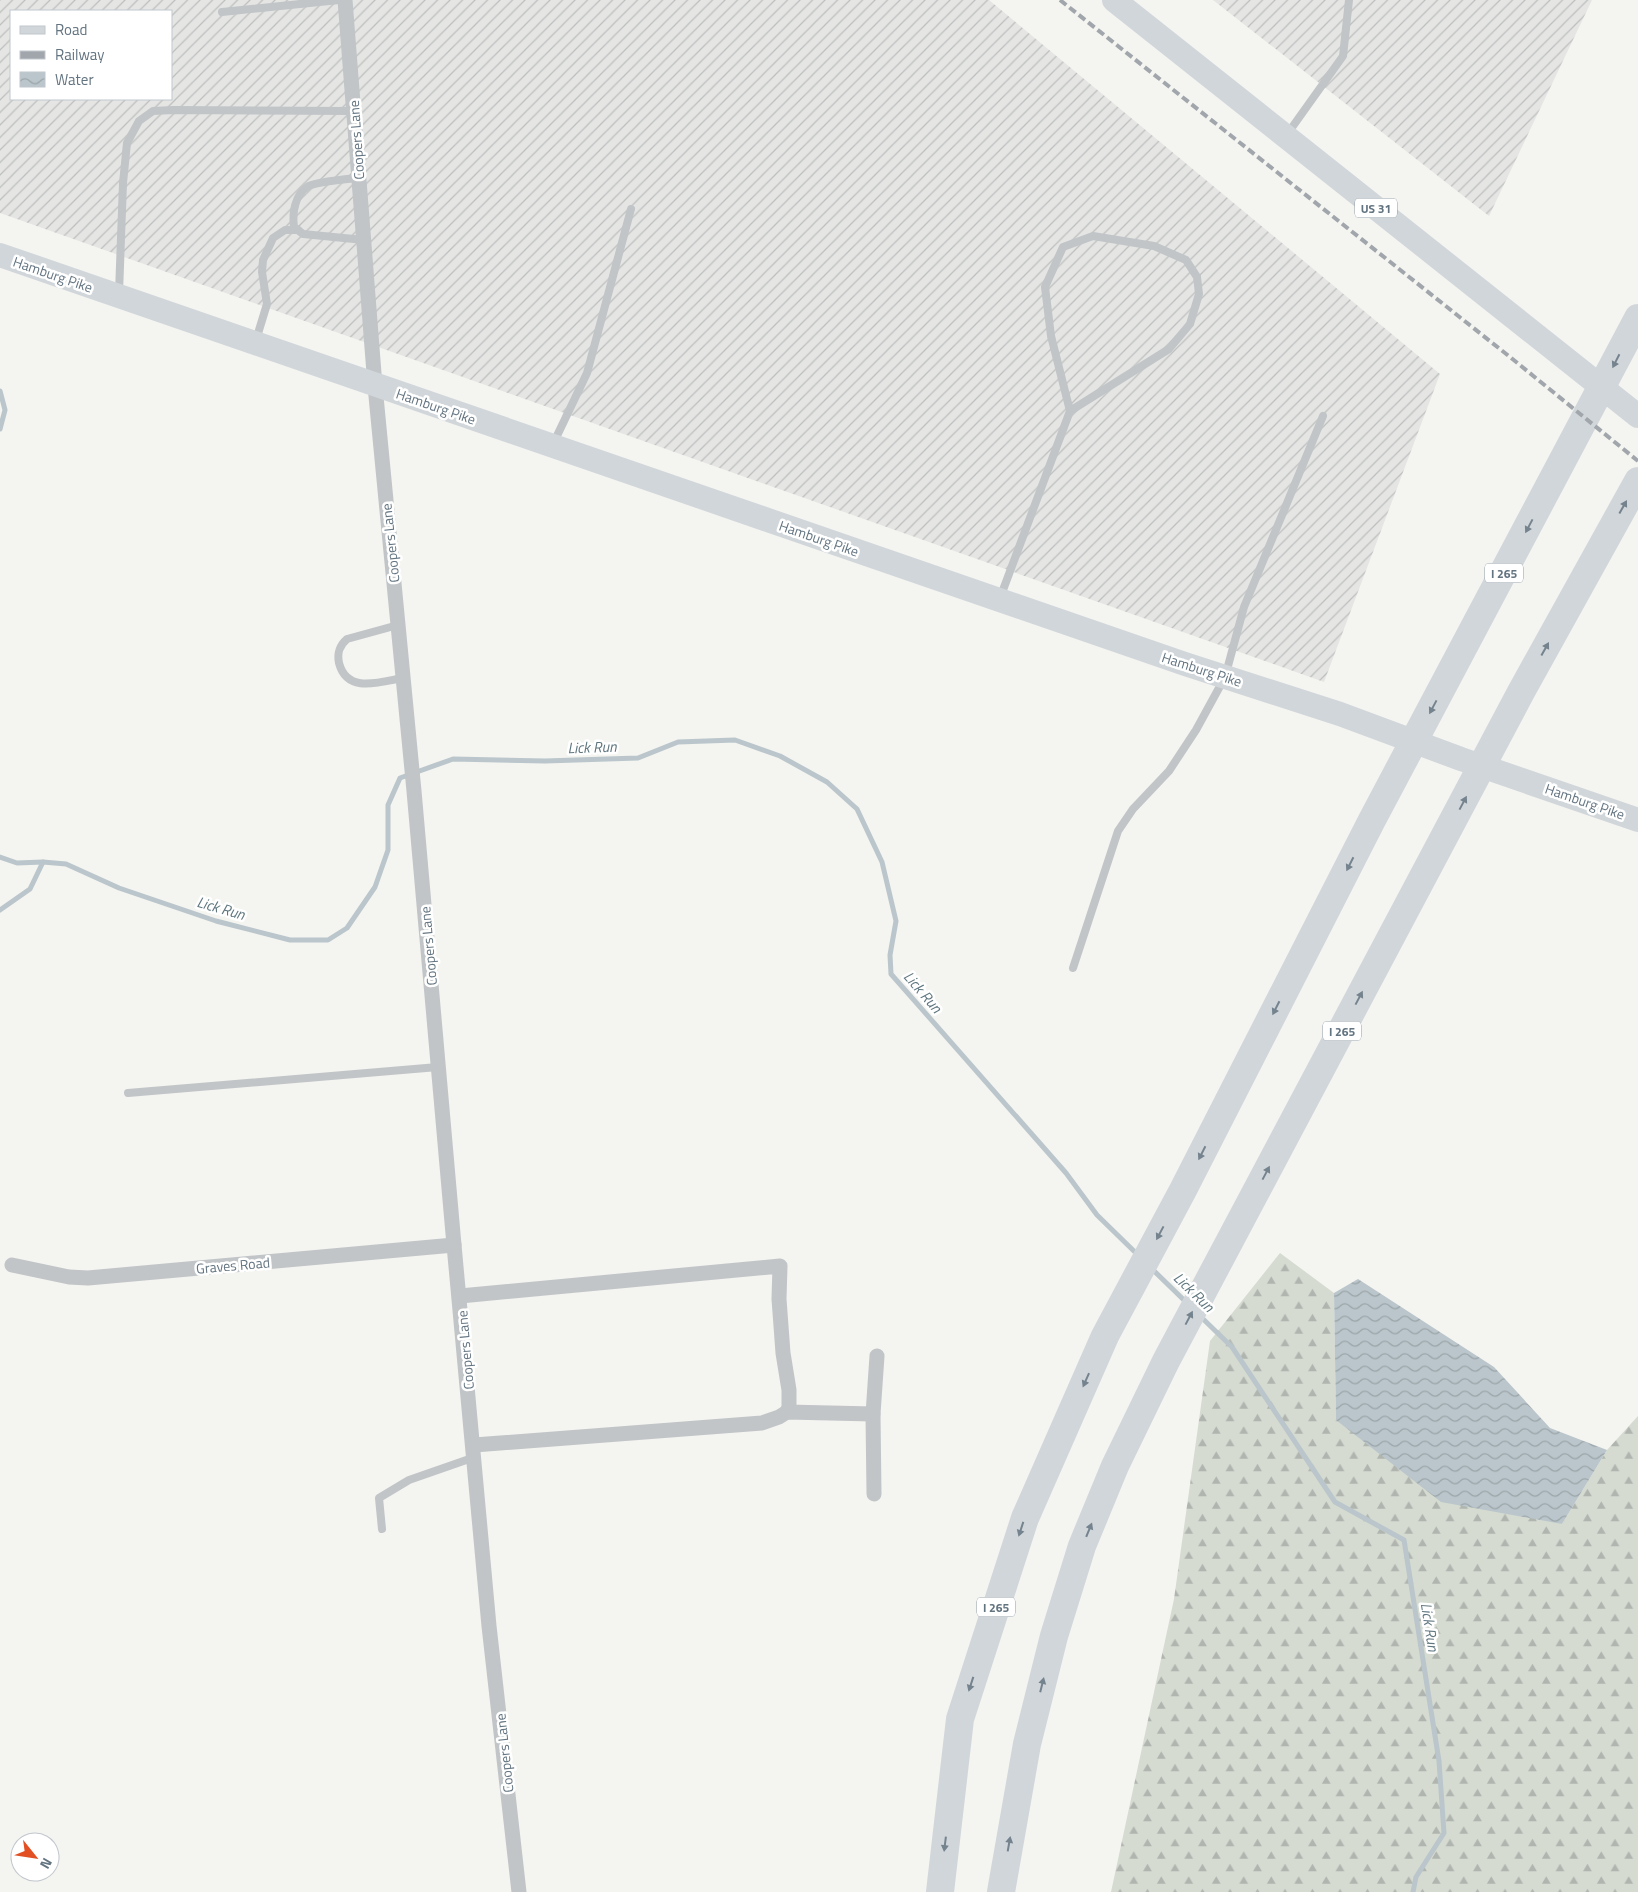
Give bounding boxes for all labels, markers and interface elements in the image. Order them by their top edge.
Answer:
legend [10,10,172,100]
text: Road [55,18,87,41]
text: Railway [55,43,105,66]
text: Water [55,68,94,91]
street label: Coopers Lane [343,100,369,180]
road number: US 31 [1355,198,1397,218]
street label: Hamburg Pike [10,251,96,297]
one-way arrow [1611,354,1620,368]
street label: Hamburg Pike [393,383,479,429]
one-way arrow [1619,501,1628,514]
street label: Coopers Lane [375,502,405,584]
street label: Hamburg Pike [776,515,862,561]
one-way arrow [1525,518,1533,533]
road number: I 265 [1485,564,1523,582]
one-way arrow [1541,642,1549,657]
street label: Hamburg Pike [1159,646,1245,692]
one-way arrow [1429,699,1437,714]
water label: Lick Run [567,735,617,759]
street label: Hamburg Pike [1542,778,1628,824]
one-way arrow [1459,796,1467,810]
one-way arrow [1346,857,1354,871]
water label: Lick Run [194,890,248,926]
street label: Coopers Lane [414,906,442,986]
water label: Lick Run [898,966,948,1018]
one-way arrow [1355,991,1363,1006]
one-way arrow [1272,1001,1280,1016]
road number: I 265 [1323,1021,1361,1040]
one-way arrow [1198,1146,1206,1160]
one-way arrow [1262,1165,1270,1180]
one-way arrow [1156,1226,1164,1240]
street label: Graves Road [195,1251,271,1279]
water label: Lick Run [1168,1267,1220,1318]
street label: Coopers Lane [451,1310,479,1390]
one-way arrow [1185,1311,1193,1325]
one-way arrow [1081,1373,1089,1387]
one-way arrow [1017,1522,1024,1537]
one-way arrow [1086,1522,1093,1537]
road number: I 265 [977,1598,1015,1616]
water label: Lick Run [1415,1601,1445,1654]
one-way arrow [967,1677,975,1692]
one-way arrow [1038,1677,1046,1692]
street label: Coopers Lane [489,1712,519,1794]
north arrow [10,1832,60,1882]
one-way arrow [1005,1835,1013,1851]
one-way arrow [941,1836,949,1852]
text: N [35,1854,58,1873]

